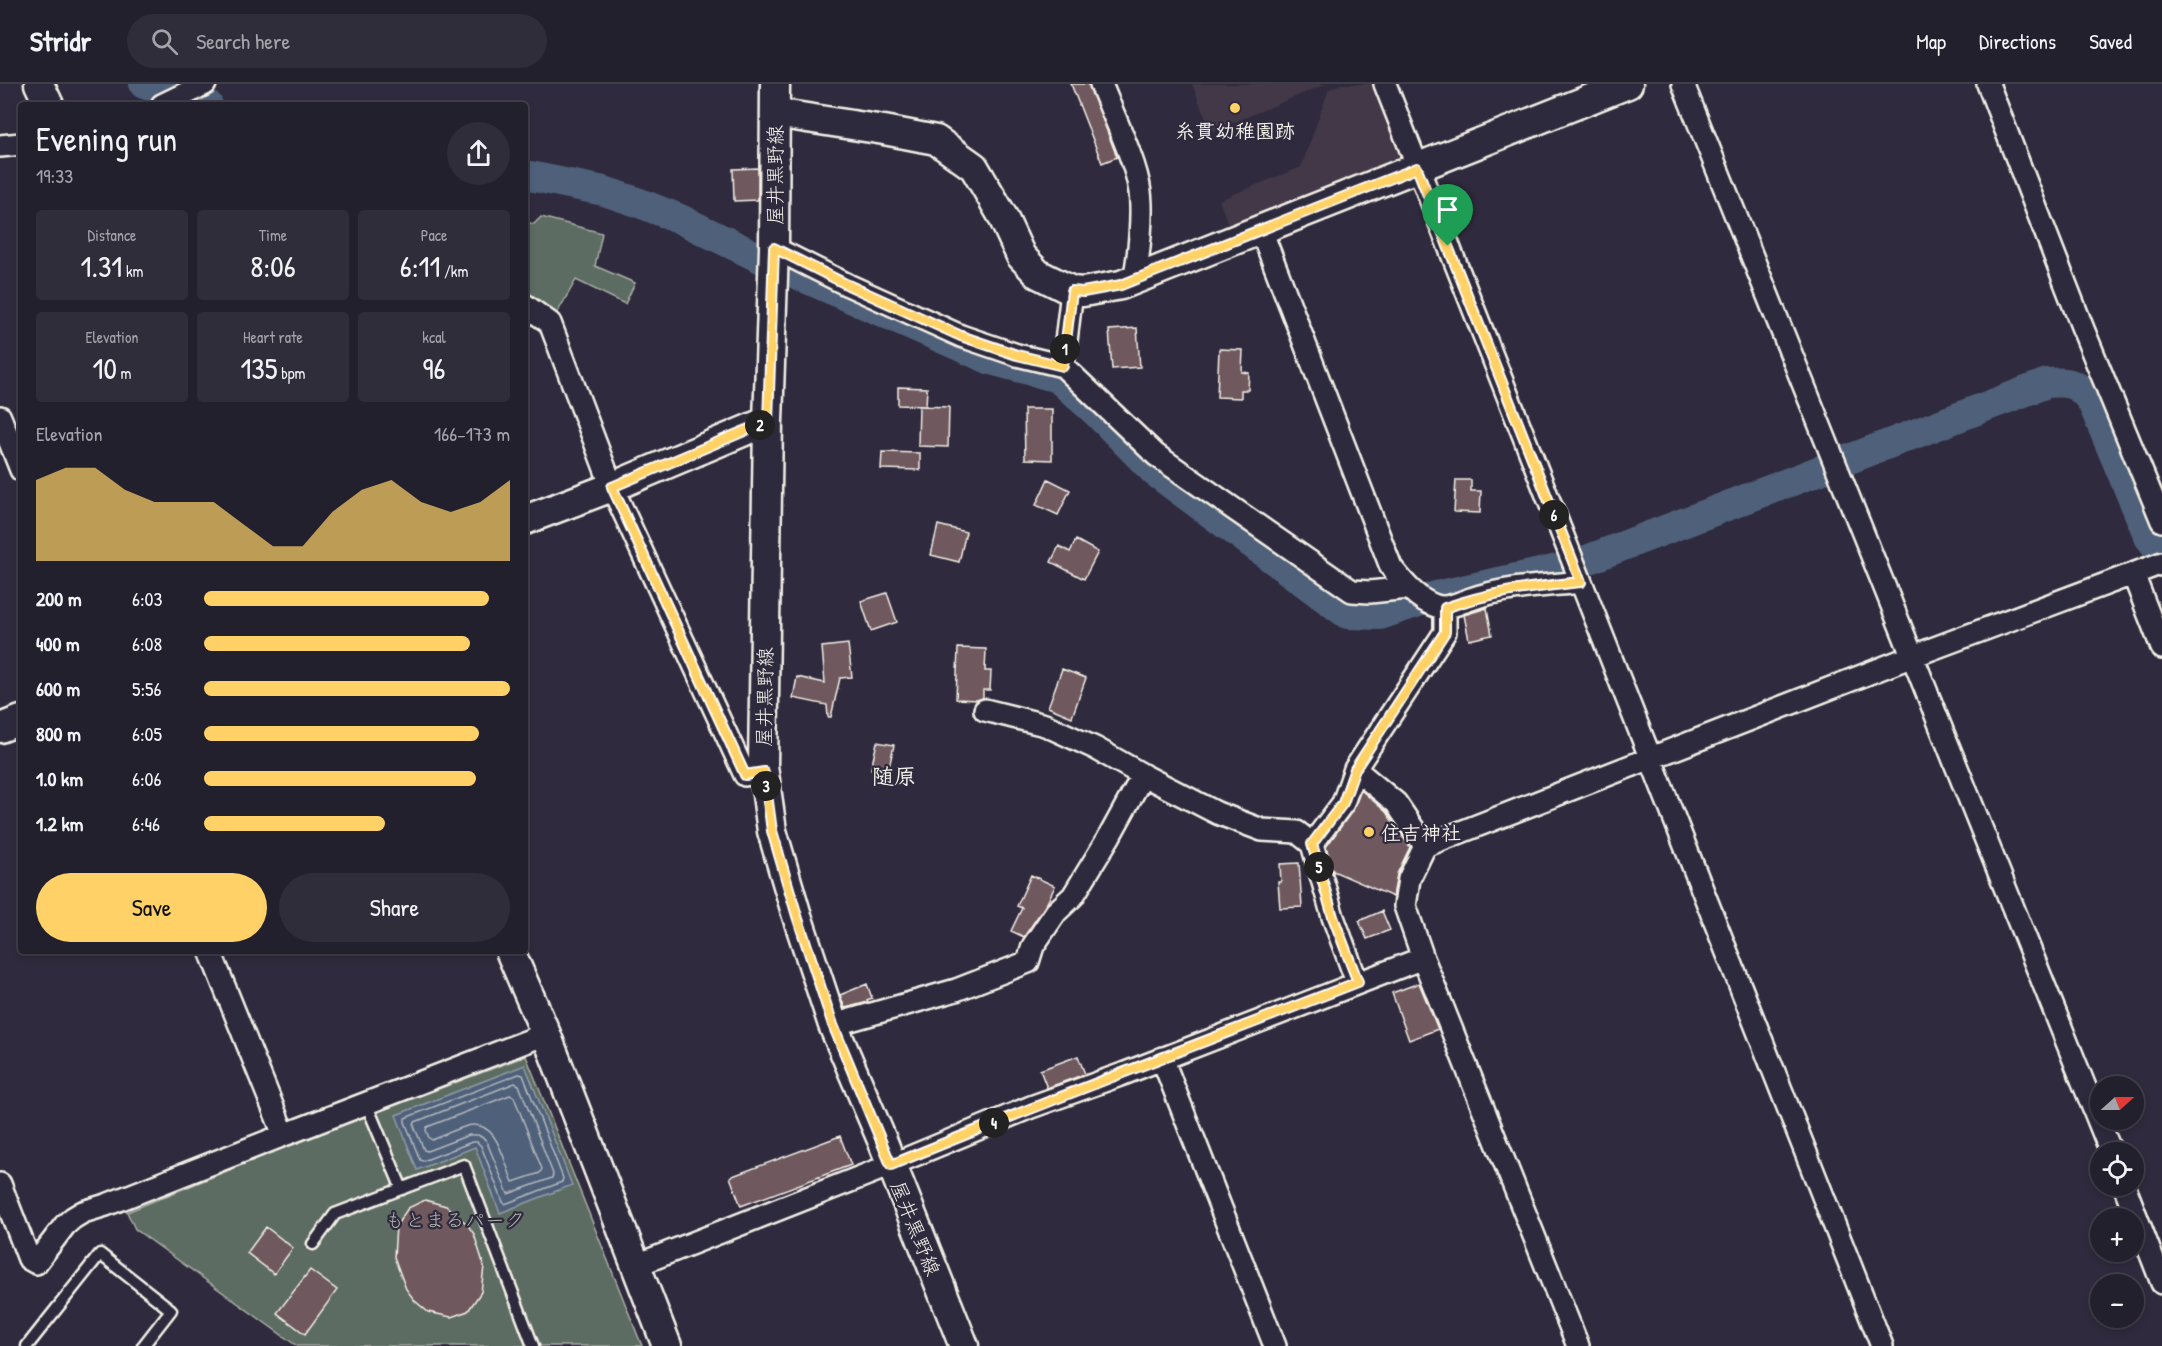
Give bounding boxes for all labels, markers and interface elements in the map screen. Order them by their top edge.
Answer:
search box [127,14,547,68]
text: Stridr [30,22,91,60]
icon: search [148,25,181,58]
text: Search here [196,26,290,56]
text: Map [1916,27,1946,56]
text: Directions [1979,27,2056,56]
text: Saved [2089,27,2132,56]
marker: 糸貫幼稚園跡 [1228,101,1242,115]
text: Evening run [36,117,177,161]
place label: 糸貫幼稚園跡 [1175,117,1295,144]
button: share [447,122,510,185]
street label: 屋井黒野線 [761,125,788,225]
text: 19:33 [36,162,73,189]
pin [1422,184,1473,246]
icon: arrive [1431,193,1464,226]
text: Distance [88,224,136,246]
text: Time [259,224,287,246]
text: Pace [421,224,447,246]
text: 1.31 [81,246,122,286]
text: 8:06 [250,246,296,286]
text: 6:11 [400,246,440,286]
text: km [122,260,143,282]
text: /km [440,260,468,282]
text: Elevation [85,326,139,348]
text: Heart rate [243,326,303,348]
text: kcal [422,326,446,348]
pin: 1 [1050,334,1080,364]
text: 1 [1062,338,1068,360]
text: 10 [93,348,117,388]
text: 135 [240,348,278,388]
text: 96 [423,348,445,388]
text: m [117,362,131,384]
text: bpm [278,362,306,384]
pin: 2 [745,410,775,440]
text: 2 [756,414,764,436]
text: Elevation [36,420,102,447]
text: 166–173 m [434,420,510,447]
pin: 6 [1539,500,1569,530]
text: 6 [1551,504,1557,526]
text: 200 m [36,585,81,612]
text: 6:03 [132,585,163,612]
text: 400 m [36,630,80,657]
text: 6:08 [132,630,162,657]
street label: 屋井黒野線 [750,647,778,747]
text: 600 m [36,675,80,702]
text: 5:56 [132,675,162,702]
text: 800 m [36,720,81,747]
text: 6:05 [132,720,162,747]
district label: 随原 [872,761,916,791]
text: 1.0 km [36,765,83,792]
text: 6:06 [132,765,162,792]
pin: 3 [751,771,781,801]
text: 3 [762,775,770,797]
text: 1.2 km [36,810,83,837]
text: 6:46 [132,810,160,837]
place label: 住吉神社 [1381,819,1461,846]
marker: 住吉神社 [1362,825,1376,839]
pin: 5 [1304,852,1334,882]
text: 5 [1316,856,1322,878]
button: Save [36,873,267,942]
button: Share [279,873,510,942]
north arrow [2090,1076,2144,1130]
map controls [2090,1076,2144,1328]
pin: 4 [979,1108,1009,1138]
text: 4 [991,1112,997,1134]
button: locate [2090,1142,2144,1196]
street label: 屋井黒野線 [885,1177,947,1279]
park label: もとまるパーク [385,1206,525,1233]
button: + [2090,1208,2144,1262]
button: − [2090,1274,2144,1328]

